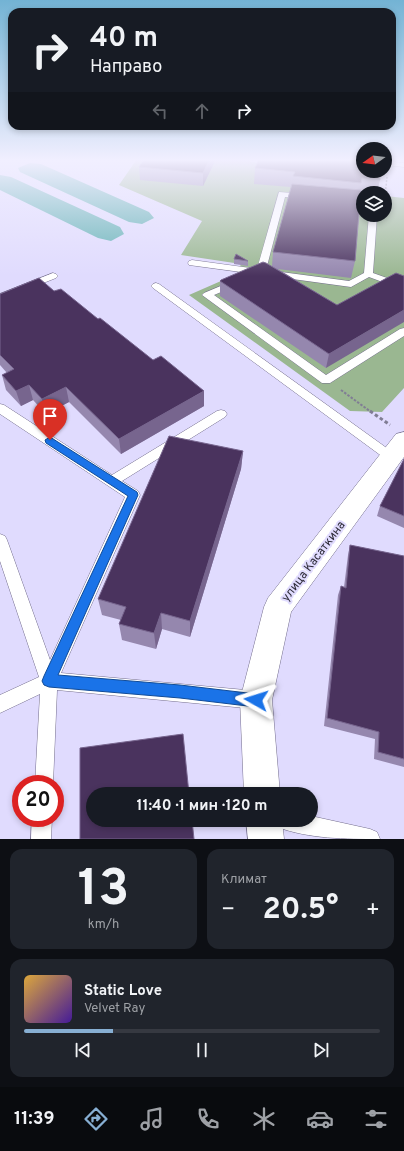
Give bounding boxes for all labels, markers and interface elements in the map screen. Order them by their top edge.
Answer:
text: 40 m [90,21,158,57]
icon: right [24,24,76,76]
text: Направо [90,56,162,79]
icon: left [149,100,171,122]
icon: ahead [191,100,213,122]
icon: right [233,100,255,122]
north arrow [356,142,392,178]
map controls [356,142,392,222]
button: layers [356,186,392,222]
pin [33,399,67,440]
icon: arrive [39,405,61,427]
street label: улица Касаткина [278,518,349,605]
position arrow [235,679,277,721]
speed limit sign: 20 [12,775,64,827]
text: 11:40 · 1 мин · 120 m [136,797,268,816]
text: 13 [78,858,129,924]
text: Климат [221,872,267,888]
text: 20.5° [262,892,339,929]
text: − [221,897,235,924]
text: + [366,897,380,924]
text: km/h [88,917,119,933]
text: Static Love [84,982,162,1001]
text: Velvet Ray [84,1001,145,1017]
icon: previous [72,1039,94,1061]
icon: pause [191,1039,213,1061]
icon: next [310,1039,332,1061]
icon: directions [82,1105,110,1133]
icon: music [138,1105,166,1133]
icon: phone [194,1105,222,1133]
icon: climate [250,1105,278,1133]
icon: car [306,1105,334,1133]
icon: filters [362,1105,390,1133]
text: 11:39 [14,1108,55,1131]

